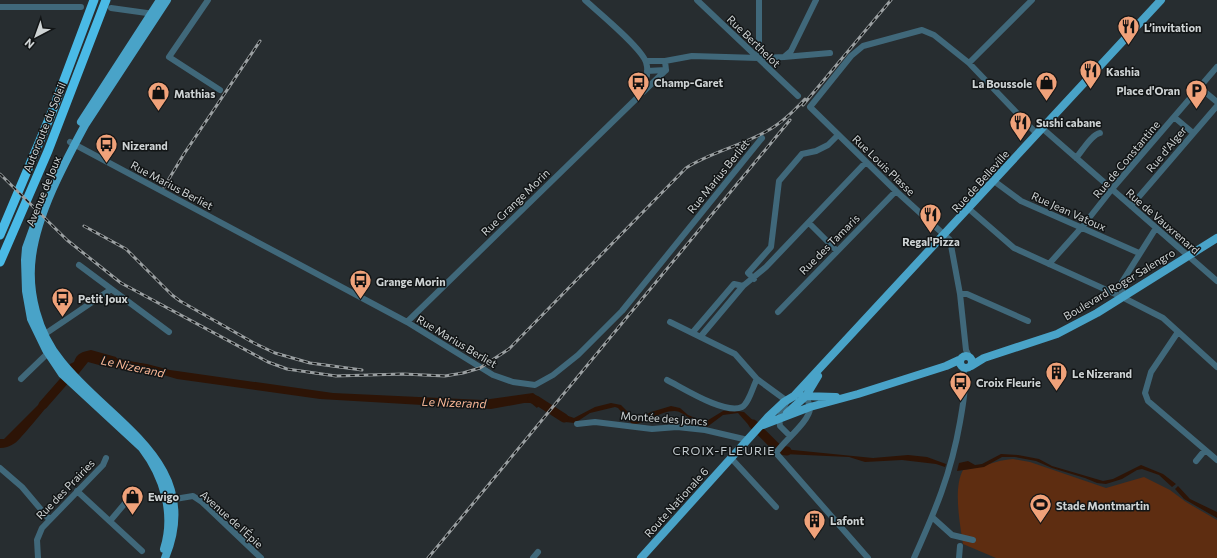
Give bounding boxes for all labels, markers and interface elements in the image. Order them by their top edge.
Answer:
street label: Rue Berthelot [725,12,784,70]
restaurant icon: L’invitation [1116,14,1142,47]
north arrow [16,16,56,56]
place label: L’invitation [1144,21,1201,34]
text: N [22,36,36,52]
restaurant icon: Kashia [1077,58,1103,91]
place label: Kashia [1106,65,1140,78]
bus stop icon: Champ-Garet [625,69,651,102]
shop icon: La Boussole [1034,70,1060,103]
place label: Champ-Garet [654,76,723,89]
place label: La Boussole [972,77,1032,90]
parking icon: Place d'Oran [1183,77,1209,110]
street label: Autoroute du Soleil [20,80,68,174]
shop icon: Mathias [145,80,171,113]
place label: Place d'Oran [1116,84,1180,97]
place label: Mathias [174,87,215,100]
restaurant icon: Sushi cabane [1007,109,1033,142]
place label: Sushi cabane [1036,116,1101,129]
street label: Rue de Constantine [1090,118,1162,200]
street label: Rue d'Alger [1143,123,1189,175]
bus stop icon: Nizerand [94,132,120,165]
street label: Rue Louis Plasse [850,132,918,198]
street label: Rue Marius Berliet [684,136,752,216]
place label: Nizerand [122,139,168,152]
street label: Rue de Belleville [949,147,1012,215]
street label: Avenue de Joux [23,154,64,228]
street label: Rue Marius Berliet [129,158,216,212]
street label: Rue Grange Morin [478,166,552,238]
street label: Rue de Vauxrenard [1124,186,1202,256]
street label: Rue Jean Vatoux [1029,189,1108,234]
restaurant icon: Regal'Pizza [918,202,944,235]
street label: Rue des Tamaris [796,211,862,277]
place label: Regal'Pizza [902,235,960,248]
street label: Boulevard Roger Salengro [1061,245,1177,322]
bus stop icon: Grange Morin [347,268,373,301]
place label: Grange Morin [376,275,446,288]
bus stop icon: Petit Joux [49,285,75,318]
place label: Petit Joux [78,292,129,306]
street label: Rue Marius Berliet [415,312,500,370]
water label: Le Nizerand [100,352,167,380]
building icon: Le Nizerand [1044,360,1070,393]
place label: Le Nizerand [1072,367,1132,380]
bus stop icon: Croix Fleurie [948,369,974,402]
place label: Croix Fleurie [976,376,1041,389]
water label: Le Nizerand [421,394,488,410]
street label: Montée des Joncs [620,408,708,429]
district label: CROIX-FLEURIE [673,443,775,457]
street label: Rue des Prairies [33,456,97,522]
street label: Route Nationale 6 [641,464,711,540]
shop icon: Ewigo [120,483,146,516]
street label: Avenue de l'Épie [198,487,267,551]
place label: Ewigo [148,490,179,503]
sports icon: Stade Montmartin [1028,492,1054,525]
place label: Stade Montmartin [1056,499,1149,512]
building icon: Lafont [802,507,828,540]
place label: Lafont [830,514,864,527]

